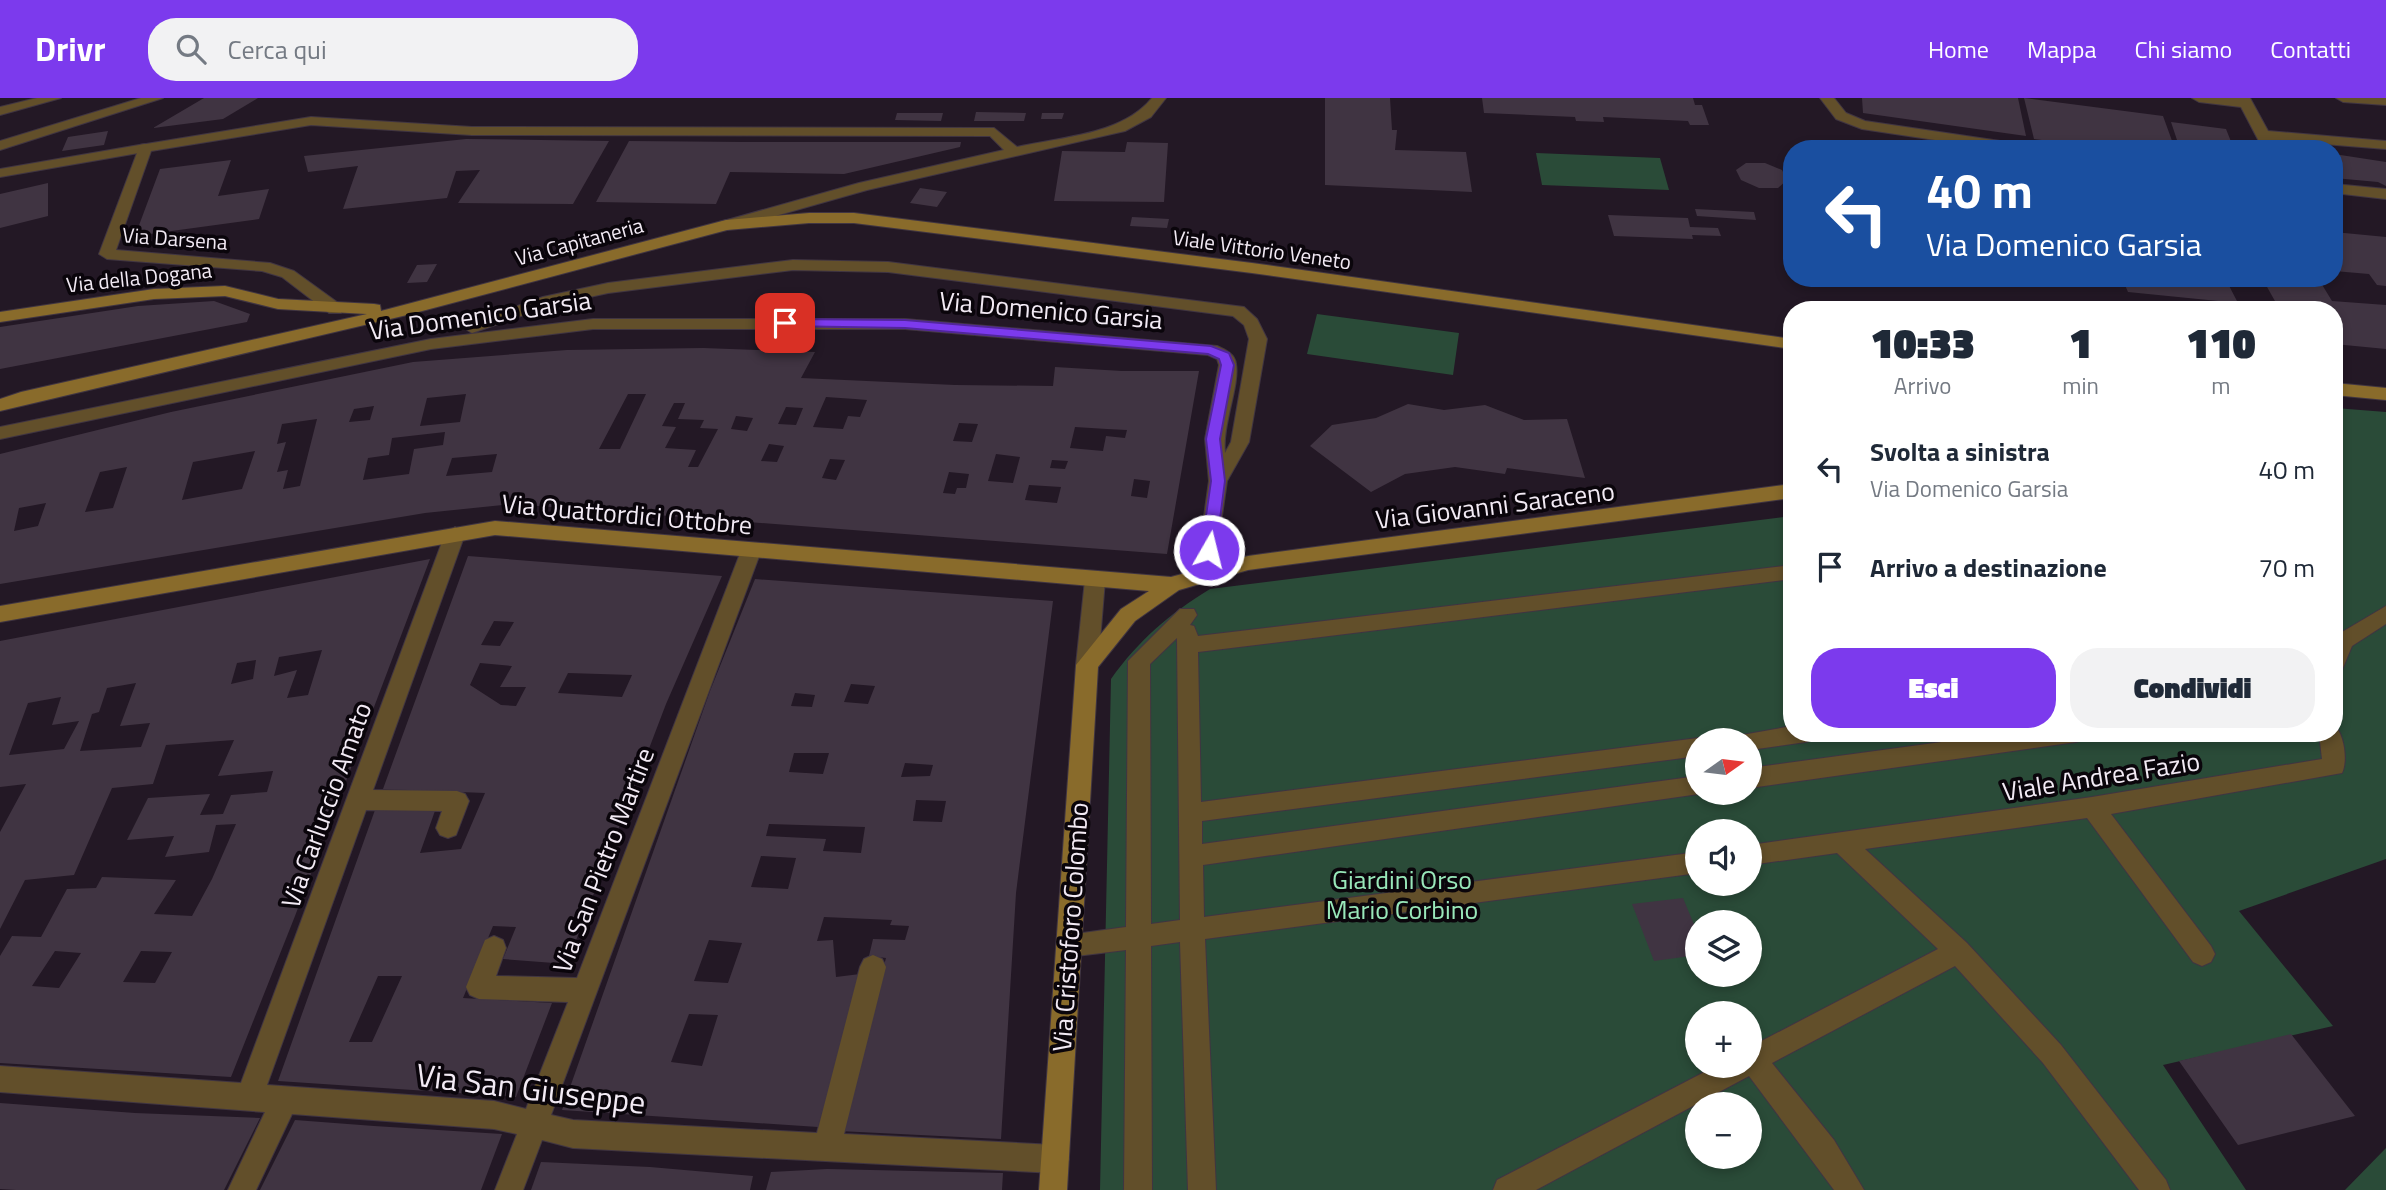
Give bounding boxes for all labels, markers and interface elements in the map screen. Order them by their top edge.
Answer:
search box [148,18,638,81]
text: Drivr [35,24,106,74]
icon: search [172,30,210,68]
text: Cerca qui [228,30,327,69]
text: Home [1928,31,1989,67]
text: Mappa [2027,31,2096,67]
text: Chi siamo [2134,31,2232,67]
text: Contatti [2270,31,2351,67]
text: 40 m [1926,152,2033,227]
icon: left [1811,168,1902,259]
street label: Via Capitaneria [511,208,647,274]
street label: Via Darsena [121,218,229,258]
text: Via Domenico Garsia [1926,220,2202,268]
street label: Viale Vittorio Veneto [1171,221,1353,277]
street label: Via della Dogana [65,253,214,301]
street label: Via Domenico Garsia [366,280,594,350]
street label: Via Domenico Garsia [938,281,1164,339]
pin [755,293,815,353]
icon: arrive [766,304,804,342]
text: 10:33 [1870,310,1975,374]
text: 1 [2069,310,2092,374]
text: 110 [2186,310,2256,374]
text: Arrivo [1894,368,1951,403]
text: min [2062,368,2099,403]
text: m [2211,368,2231,403]
text: Svolta a sinistra [1870,432,2050,471]
icon: left [1811,450,1849,488]
text: 40 m [2258,450,2315,489]
street label: Via Giovanni Saraceno [1373,471,1617,539]
text: Via Domenico Garsia [1870,471,2068,506]
street label: Via Quattordici Ottobre [500,484,754,544]
position arrow [1172,513,1246,587]
icon: arrive [1811,548,1849,586]
text: Arrivo a destinazione [1870,548,2107,587]
text: 70 m [2258,548,2315,587]
button: Esci [1811,648,2056,728]
button: Condividi [2070,648,2315,728]
street label: Via Carluccio Amato [271,697,381,913]
north arrow [1685,728,1762,805]
map controls [1685,728,1762,1169]
street label: Viale Andrea Fazio [1999,741,2203,811]
street label: Via San Pietro Martire [542,742,664,978]
street label: Via Cristoforo Colombo [1042,801,1098,1053]
button: sound [1685,819,1762,896]
park label: Giardini Orso Mario Corbino [1326,860,1478,929]
button: layers [1685,910,1762,987]
button: + [1685,1001,1762,1078]
street label: Via San Giuseppe [413,1050,649,1126]
button: − [1685,1092,1762,1169]

